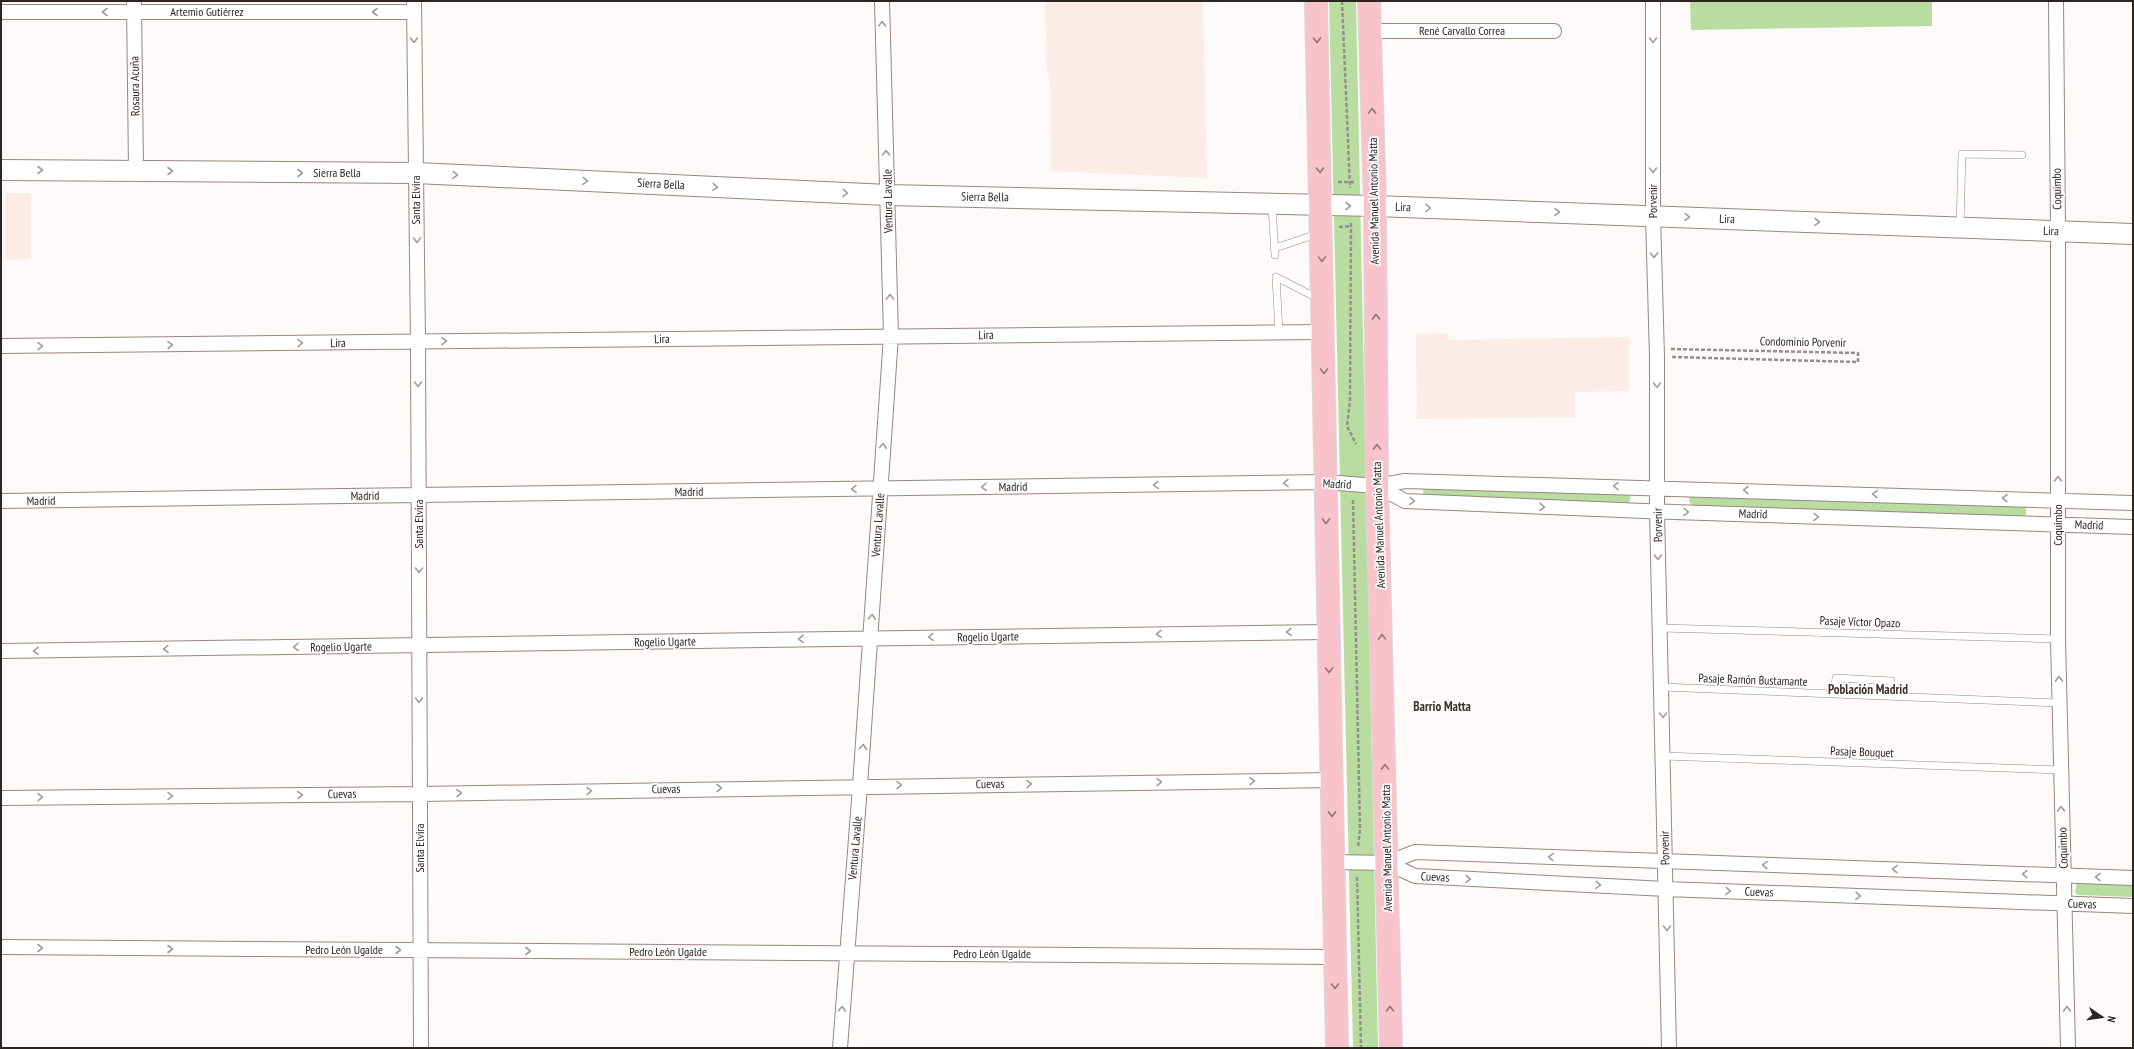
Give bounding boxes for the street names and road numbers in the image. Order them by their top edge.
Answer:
street label: Artemio Gutiérrez [170,4,244,19]
street label: René Carvallo Correa [1419,23,1505,38]
street label: Rosaura Acuña [126,56,143,116]
street label: Avenida Manuel Antonio Matta [1365,137,1382,265]
street label: Sierra Bella [313,165,361,180]
street label: Coquimbo [2049,168,2064,210]
street label: Ventura Lavalle [879,169,896,234]
street label: Santa Elvira [408,175,423,225]
street label: Sierra Bella [637,175,685,192]
street label: Porvenir [1645,183,1660,218]
street label: Sierra Bella [961,189,1009,204]
street label: Lira [1395,199,1411,214]
street label: Lira [1719,211,1735,226]
street label: Lira [2043,223,2059,238]
street label: Lira [978,327,994,342]
street label: Lira [654,331,670,346]
street label: Condominio Porvenir [1760,333,1847,350]
street label: Lira [330,335,346,350]
street label: Avenida Manuel Antonio Matta [1369,461,1388,589]
street label: Madrid [1322,475,1352,492]
street label: Madrid [998,479,1027,494]
street label: Madrid [674,484,703,499]
street label: Madrid [350,488,379,503]
street label: Madrid [26,493,55,508]
street label: Ventura Lavalle [868,493,887,558]
street label: Santa Elvira [411,499,426,549]
street label: Coquimbo [2050,504,2065,546]
street label: Madrid [1738,506,1768,521]
street label: Porvenir [1650,507,1665,542]
street label: Madrid [2074,517,2104,532]
street label: Pasaje Víctor Opazo [1819,613,1901,630]
street label: Rogelio Ugarte [957,628,1019,645]
street label: Rogelio Ugarte [634,633,696,650]
street label: Rogelio Ugarte [310,638,372,655]
street label: Pasaje Ramón Bustamante [1698,670,1808,689]
street label: Pasaje Bouquet [1830,743,1895,760]
street label: Cuevas [975,776,1005,791]
street label: Cuevas [651,781,681,796]
street label: Avenida Manuel Antonio Matta [1378,784,1395,912]
street label: Cuevas [327,786,357,801]
street label: Ventura Lavalle [844,815,865,881]
street label: Santa Elvira [412,823,427,873]
street label: Coquimbo [2054,827,2071,869]
street label: Porvenir [1657,830,1672,865]
street label: Cuevas [1420,868,1450,885]
street label: Cuevas [1744,884,1774,899]
street label: Cuevas [2067,896,2097,911]
street label: Pedro León Ugalde [305,942,383,957]
street label: Pedro León Ugalde [629,944,707,959]
street label: Pedro León Ugalde [953,946,1031,961]

